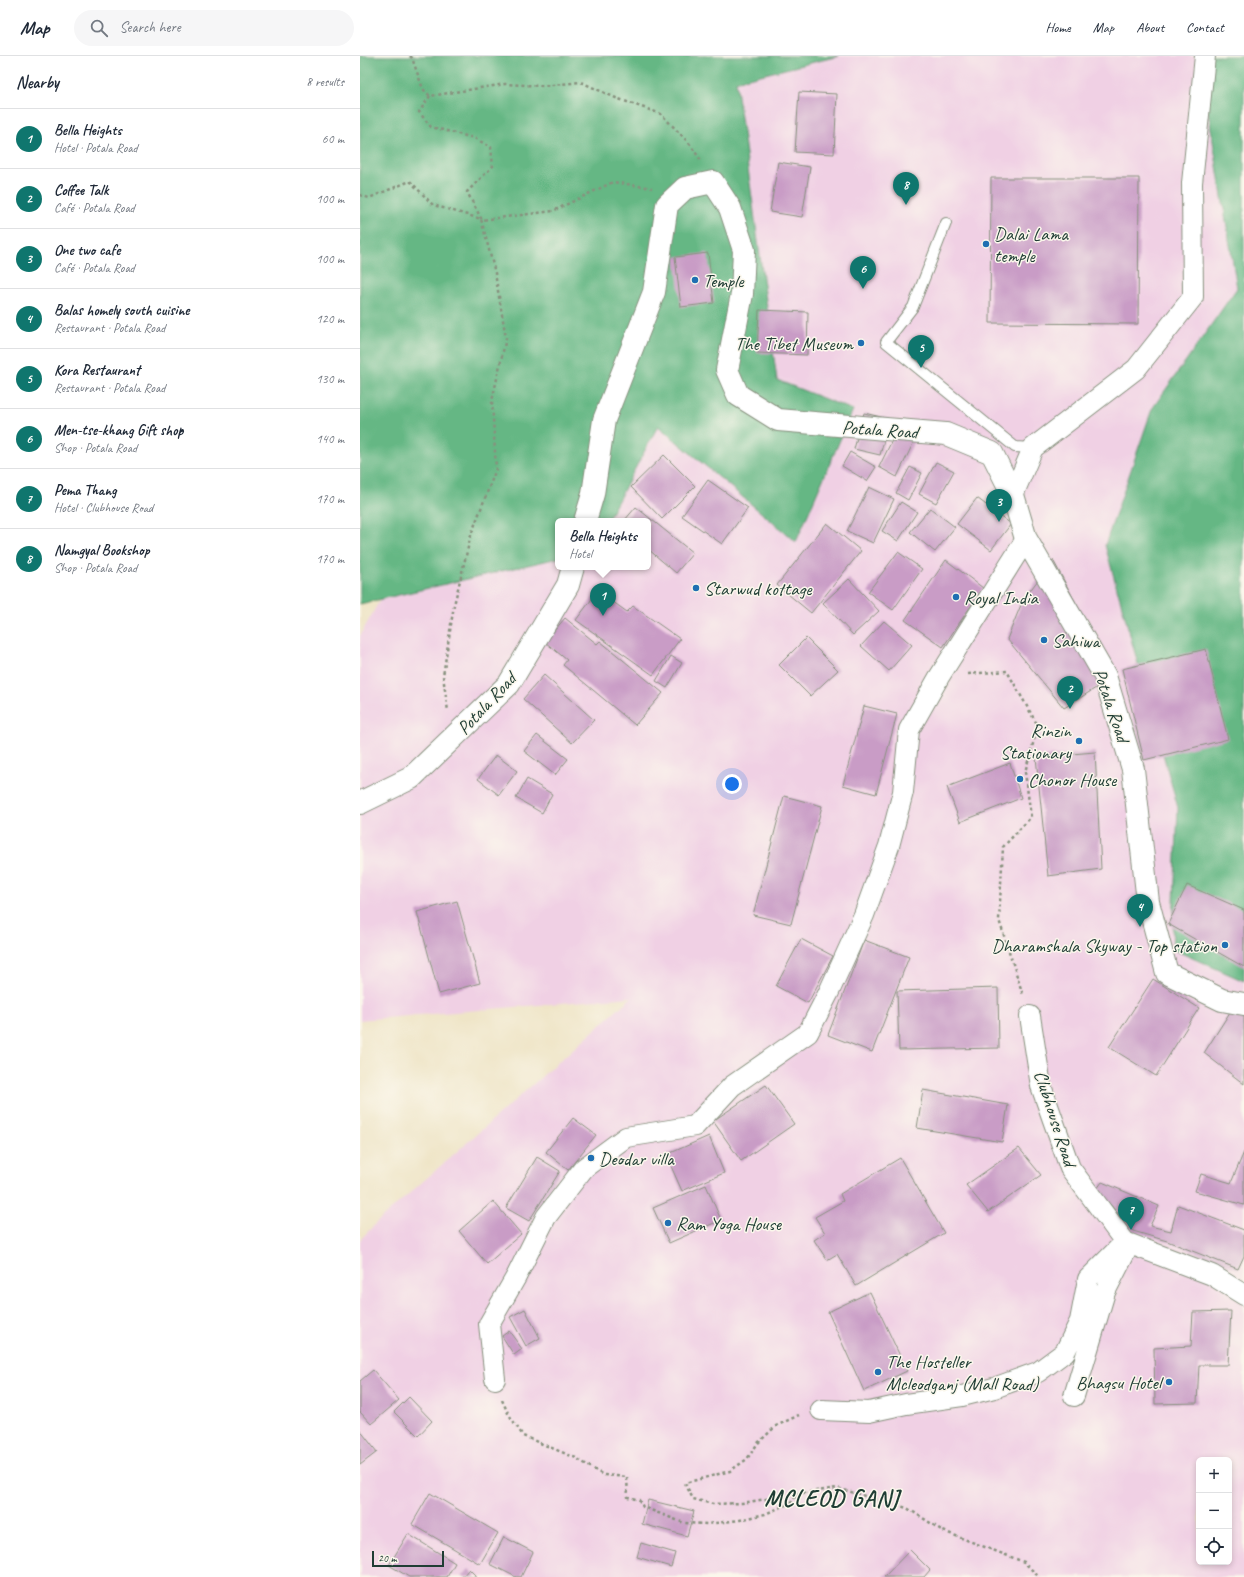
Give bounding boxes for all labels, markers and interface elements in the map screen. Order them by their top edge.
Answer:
search box [74,10,354,46]
text: Map [20,16,50,40]
icon: search [88,17,110,39]
text: Search here [120,18,181,37]
text: Home [1045,19,1071,36]
text: Map [1093,19,1114,36]
text: About [1136,19,1164,36]
text: Contact [1186,19,1224,36]
text: Nearby [16,72,59,93]
text: 8 results [306,74,344,90]
text: Bella Heights [54,121,121,140]
text: 1 [26,131,32,147]
text: 60 m [322,131,344,147]
text: Hotel · Potala Road [54,140,138,156]
pin: 8 [893,172,919,205]
text: Coffee Talk [54,181,108,200]
text: 2 [26,191,32,207]
text: 100 m [316,191,344,207]
text: Café · Potala Road [54,200,135,216]
place label: Dalai Lama temple [994,222,1069,268]
marker: Dalai Lama temple [981,239,991,249]
text: One two cafe [54,241,120,260]
text: 3 [26,251,32,267]
text: 100 m [316,251,344,267]
pin: 6 [850,256,876,289]
text: Café · Potala Road [54,260,135,276]
place label: Temple [703,269,745,293]
marker: Temple [690,275,700,285]
text: Balas homely south cuisine [54,301,189,320]
text: 4 [26,311,32,327]
text: 120 m [316,311,344,327]
text: Restaurant · Potala Road [54,320,165,336]
place label: The Tibet Museum [735,332,854,356]
pin: 5 [908,335,934,368]
marker: The Tibet Museum [856,338,866,348]
text: Kora Restaurant [54,361,140,380]
text: 5 [26,371,32,387]
text: 130 m [316,371,344,387]
text: Restaurant · Potala Road [54,380,165,396]
street label: Potala Road [841,415,921,445]
text: Men-tse-khang Gift shop [54,421,183,440]
text: 6 [26,431,32,447]
text: 140 m [316,431,344,447]
text: Shop · Potala Road [54,440,137,456]
text: Pema Thang [54,481,117,500]
pin: 3 [986,489,1012,522]
text: 7 [26,491,32,507]
text: 170 m [316,491,344,507]
text: Hotel · Clubhouse Road [54,500,153,516]
popup [555,518,651,570]
text: Bella Heights [569,527,637,546]
text: Namgyal Bookshop [54,541,149,560]
text: Hotel [569,546,592,562]
text: 8 [26,551,32,567]
text: 170 m [316,551,344,567]
text: Shop · Potala Road [54,560,137,576]
place label: Starwud kottage [704,577,813,601]
pin: 1 [590,583,616,616]
marker: Starwud kottage [691,583,701,593]
place label: Royal India [964,586,1040,610]
marker: Royal India [951,592,961,602]
place label: Sahiwa [1052,629,1102,653]
marker: Sahiwa [1039,635,1049,645]
street label: Potala Road [1087,665,1136,748]
street label: Potala Road [452,666,523,740]
pin: 2 [1057,676,1083,709]
place label: Rinzin Stationary [1000,719,1073,765]
marker: Rinzin Stationary [1074,736,1084,746]
place label: Chonor House [1028,768,1118,792]
your location [722,774,742,794]
marker: Chonor House [1015,774,1025,784]
pin: 4 [1127,894,1153,927]
place label: Dharamshala Skyway - Top station [991,934,1217,958]
marker: Dharamshala Skyway - Top station [1220,940,1230,950]
street label: Clubhouse Road [1028,1067,1083,1173]
place label: Deodar villa [599,1147,675,1171]
marker: Deodar villa [586,1153,596,1163]
pin: 7 [1118,1197,1144,1230]
place label: Ram Yoga House [676,1212,783,1236]
marker: Ram Yoga House [663,1218,673,1228]
place label: The Hosteller Mcleodganj (Mall Road) [886,1350,1040,1396]
marker: The Hosteller Mcleodganj (Mall Road) [873,1367,883,1377]
place label: Bhagsu Hotel [1076,1371,1165,1395]
marker: Bhagsu Hotel [1164,1377,1174,1387]
map controls [1196,1457,1232,1565]
button: + [1196,1457,1232,1493]
district label: MCLEOD GANJ [765,1484,902,1513]
button: − [1196,1493,1232,1529]
button: locate [1196,1529,1232,1565]
scale bar [372,1549,444,1568]
text: 20 m [378,1551,397,1565]

